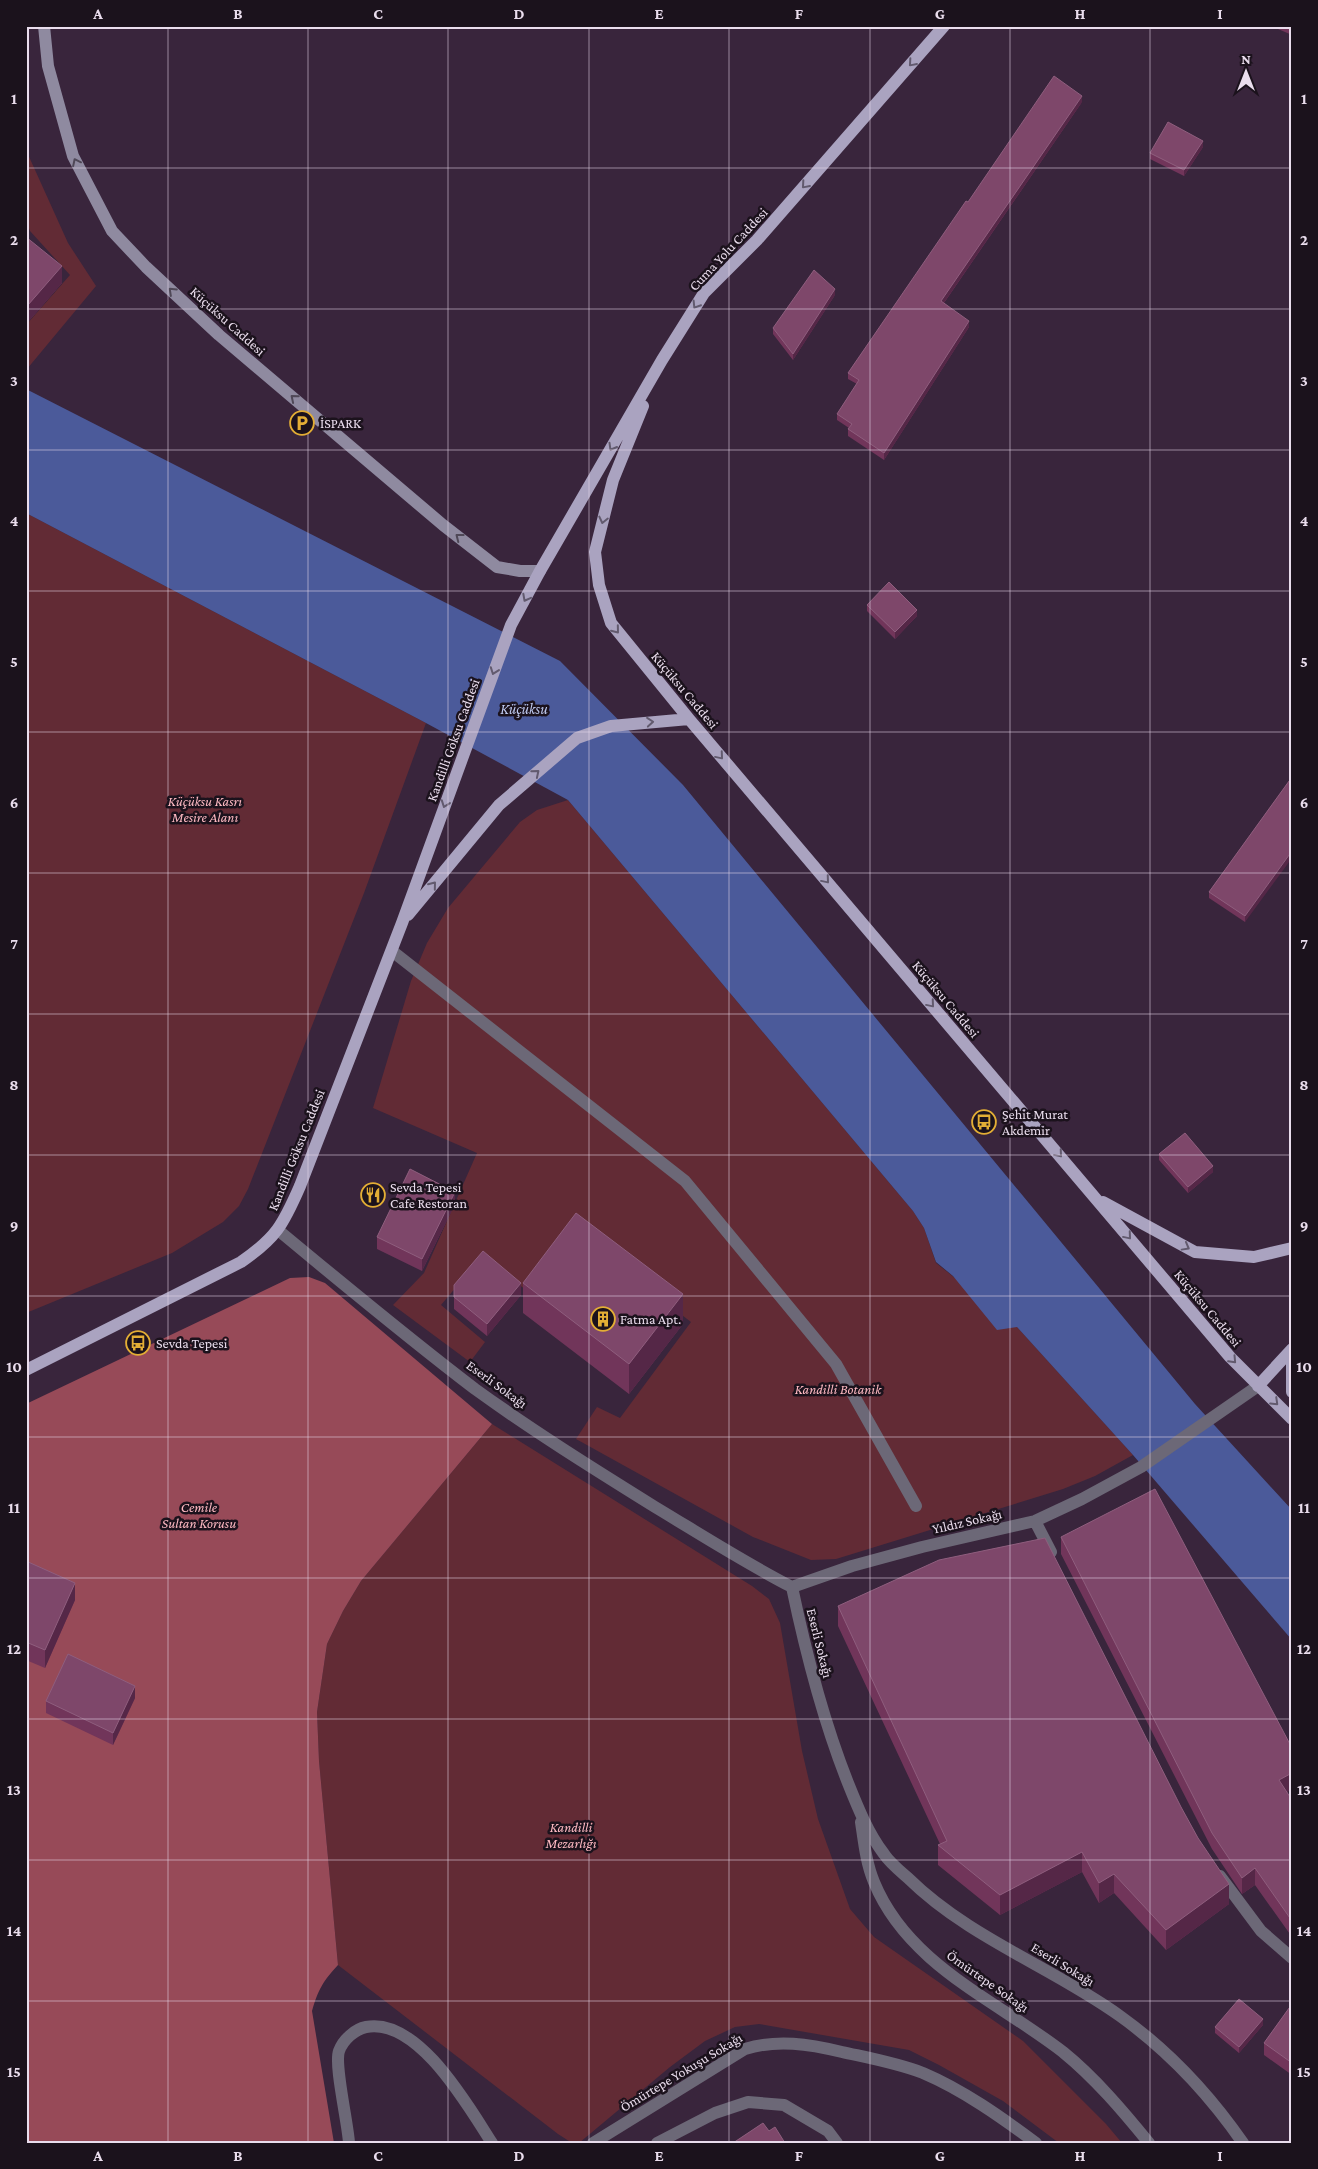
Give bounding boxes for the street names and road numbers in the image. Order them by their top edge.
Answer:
street label: Cuma Yolu Caddesi [685,204,771,294]
street label: Küçüksu Caddesi [187,283,269,359]
street label: Küçüksu Caddesi [648,648,722,732]
street label: Kandilli Göksu Caddesi [423,676,483,803]
street label: Küçüksu Caddesi [909,957,983,1041]
street label: Kandilli Göksu Caddesi [264,1087,328,1213]
street label: Küçüksu Caddesi [1171,1266,1245,1350]
street label: Eserli Sokağı [464,1357,531,1412]
street label: Yıldız Sokağı [931,1505,1004,1537]
street label: Eserli Sokağı [804,1607,836,1680]
street label: Eserli Sokağı [1028,1939,1098,1989]
street label: Ömürtepe Sokağı [944,1947,1033,2016]
street label: Ömürtepe Yokuşu Sokağı [617,2029,745,2115]

